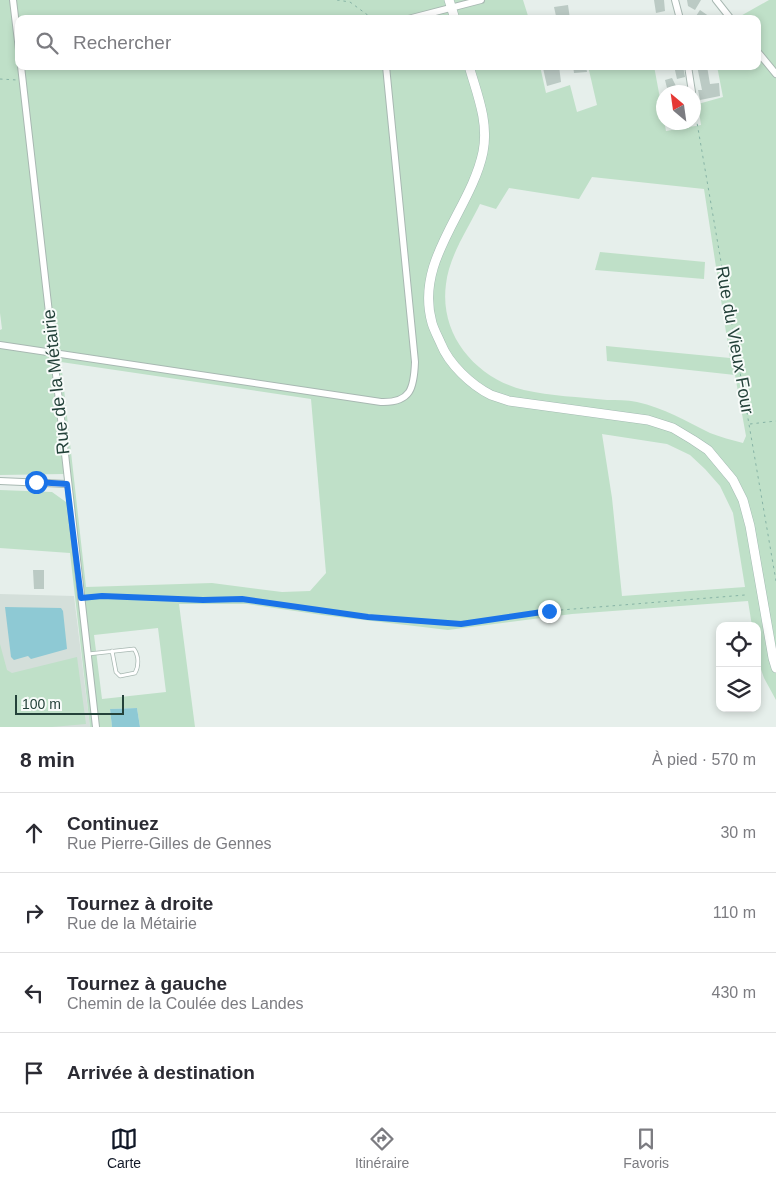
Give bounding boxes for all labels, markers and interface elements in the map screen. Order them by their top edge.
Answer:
search box [15,15,761,70]
icon: search [33,29,61,57]
text: Rechercher [73,32,171,53]
north arrow [656,85,701,130]
street label: Rue du Vieux Four [712,265,758,415]
street label: Rue de la Métairie [38,308,74,456]
route start [25,471,48,494]
route end [538,600,561,623]
map controls [716,622,761,712]
button: locate [716,622,761,667]
button: layers [716,667,761,712]
scale bar [15,692,124,715]
text: 100 m [22,696,61,712]
text: 8 min [20,748,75,771]
text: À pied · 570 m [652,751,756,768]
text: Continuez [67,813,159,834]
icon: ahead [20,819,48,847]
text: 30 m [720,824,756,841]
text: Rue Pierre-Gilles de Gennes [67,835,272,852]
text: Tournez à droite [67,893,213,914]
icon: right [20,899,48,927]
text: 110 m [713,904,756,921]
text: Rue de la Métairie [67,915,197,932]
text: Tournez à gauche [67,973,227,994]
icon: left [20,979,48,1007]
text: 430 m [712,984,756,1001]
text: Chemin de la Coulée des Landes [67,995,304,1012]
icon: arrive [20,1059,48,1087]
text: Arrivée à destination [67,1062,255,1083]
tab: Carte [107,1125,141,1171]
tab: Itinéraire [355,1125,409,1171]
tab: Favoris [623,1125,669,1171]

